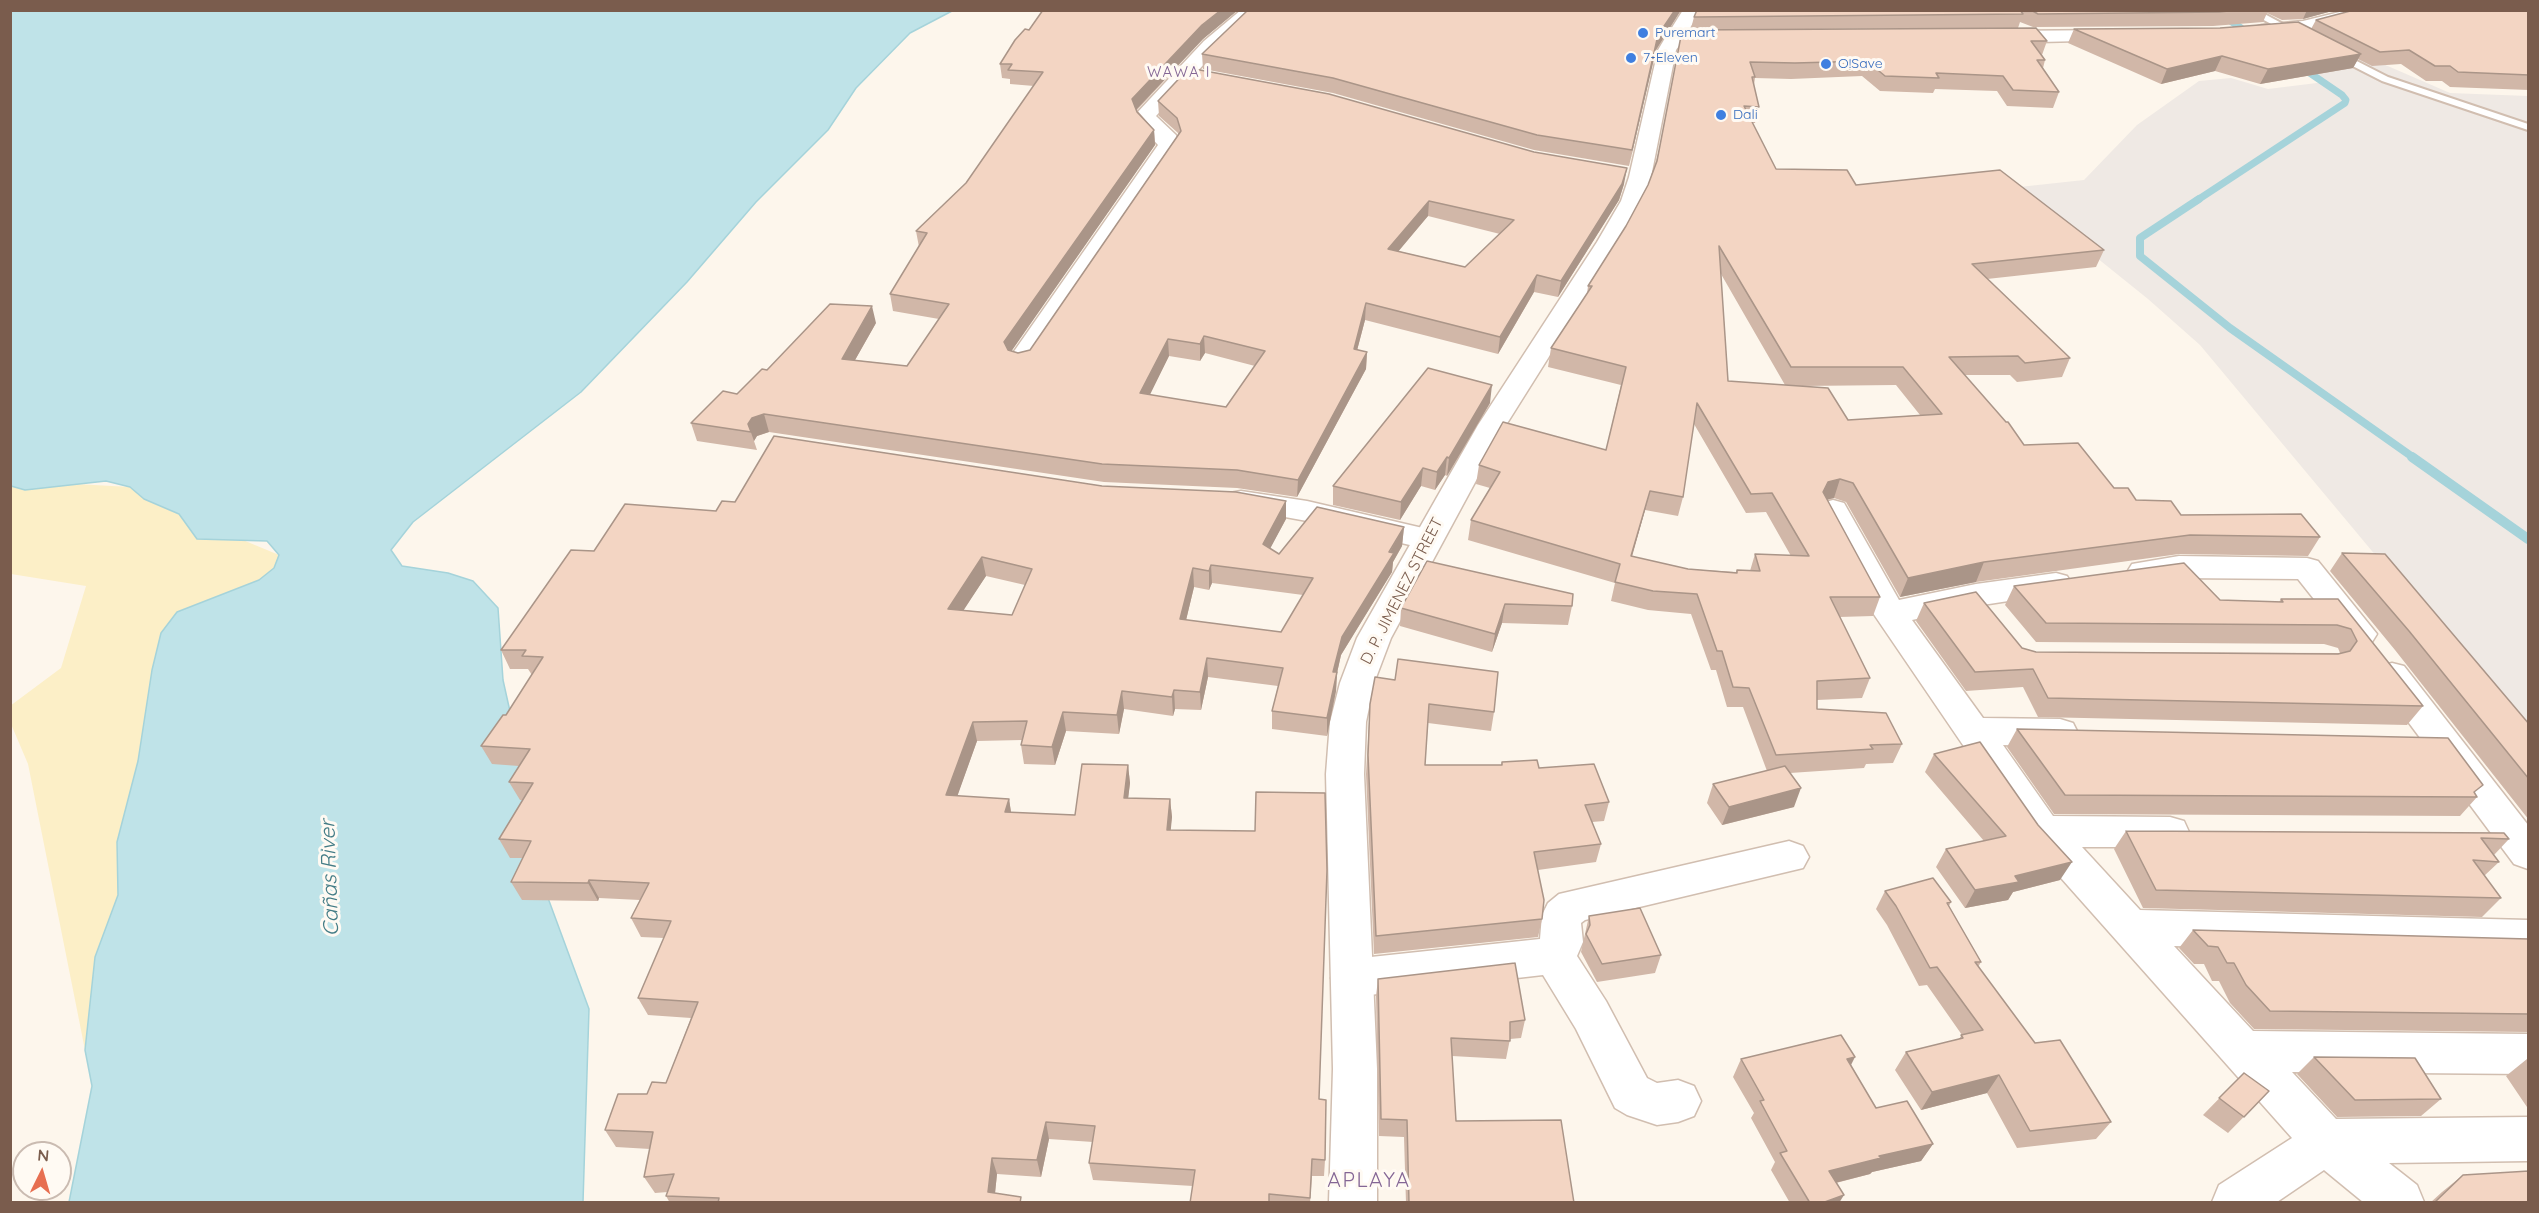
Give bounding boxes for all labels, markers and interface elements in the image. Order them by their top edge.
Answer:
place label: Puremart [1655,25,1716,41]
marker: Puremart [1636,26,1650,40]
place label: 7-Eleven [1643,50,1698,66]
marker: 7-Eleven [1624,51,1638,65]
place label: O!Save [1838,56,1883,72]
marker: O!Save [1819,57,1833,71]
district label: WAWA I [1147,63,1211,81]
place label: Dali [1733,107,1758,123]
marker: Dali [1714,108,1728,122]
street label: D. P. JIMENEZ STREET [1357,514,1447,668]
water label: Cañas River [315,819,345,937]
north arrow [12,1141,72,1201]
text: N [37,1145,50,1166]
district label: APLAYA [1327,1168,1411,1194]

